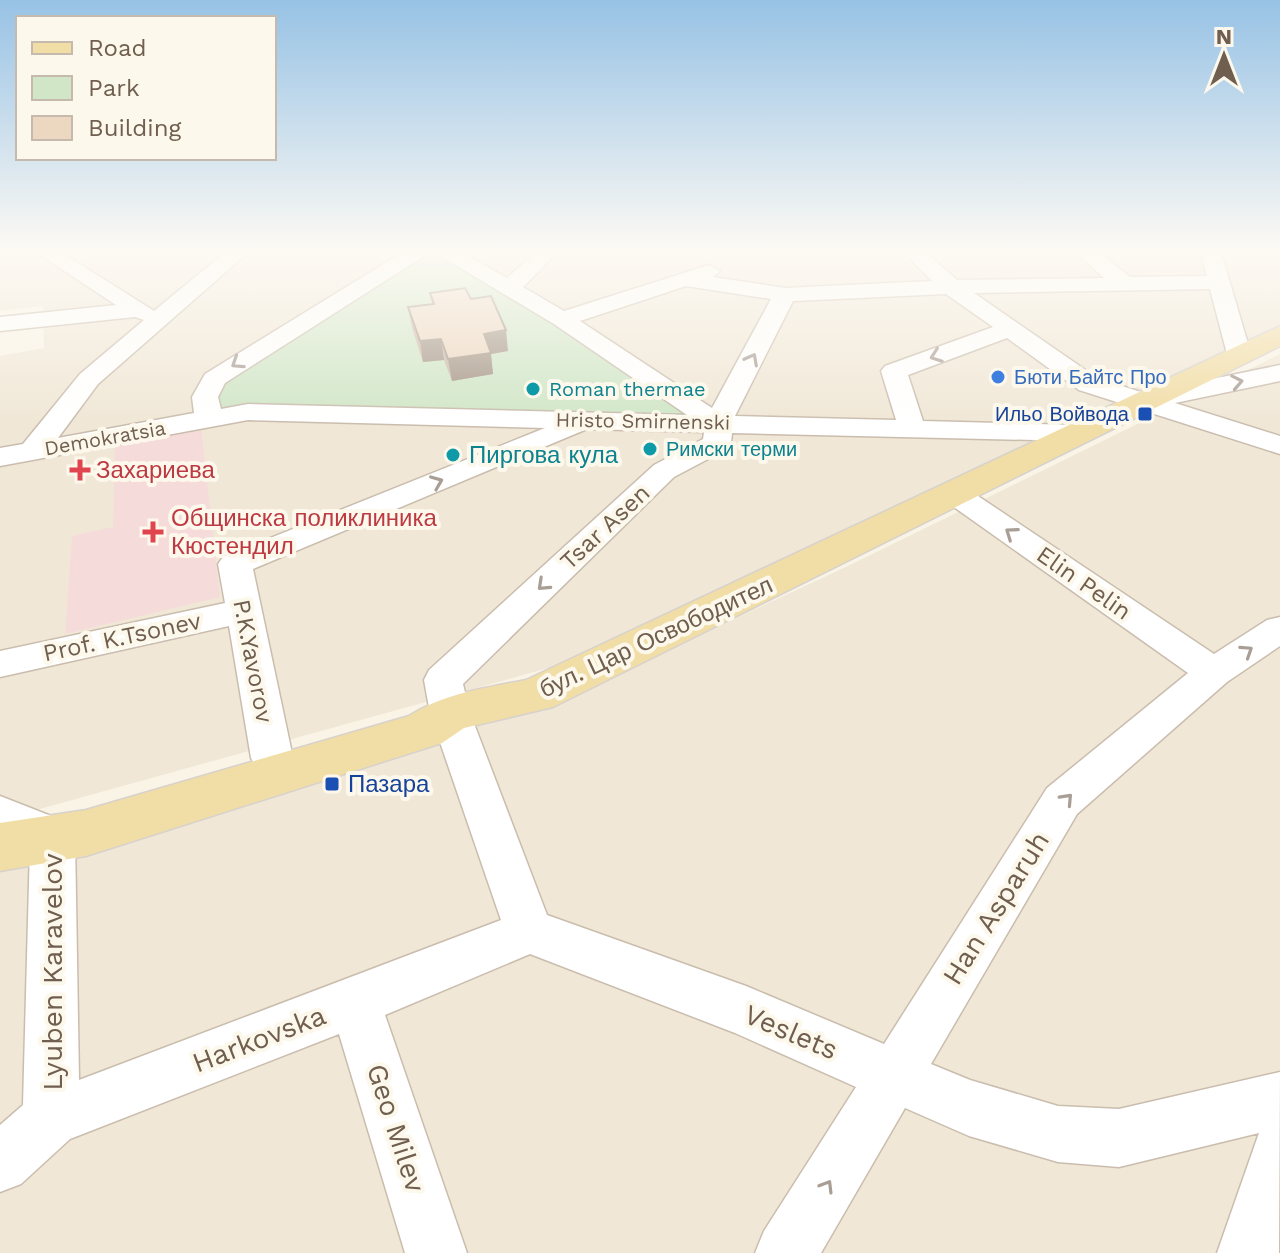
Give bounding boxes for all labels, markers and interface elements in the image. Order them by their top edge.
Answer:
legend [16,16,276,160]
north arrow [1184,16,1264,96]
text: N [1216,24,1232,49]
text: Road [88,34,147,62]
text: Park [88,74,140,102]
text: Building [88,114,181,142]
one-way arrow [930,346,944,362]
one-way arrow [742,353,757,368]
one-way arrow [231,354,246,369]
place label: Бюти Байтс Про [1014,365,1167,389]
marker: Бюти Байтс Про [989,368,1007,386]
one-way arrow [1230,374,1244,391]
place label: Roman thermae [549,377,706,401]
marker: Roman thermae [524,380,542,398]
place label: Ильо Войвода [995,402,1130,426]
marker: Ильо Войвода [1136,405,1154,423]
street label: Hristo Smirnenski [556,407,730,435]
street label: Demokratsia [42,416,168,460]
place label: Римски терми [666,437,797,461]
marker: Римски терми [641,440,659,458]
place label: Пиргова кула [469,441,619,469]
marker: Пиргова кула [444,446,462,464]
place label: Захариева [96,456,216,484]
marker: Захариева [71,461,89,479]
one-way arrow [429,475,443,491]
street label: Tsar Asen [555,479,655,575]
place label: Общинска поликлиника Кюстендил [171,504,437,560]
marker: Общинска поликлиника Кюстендил [142,521,164,543]
one-way arrow [1006,528,1020,543]
street label: Elin Pelin [1031,540,1137,626]
street label: бул. Цар Освободител [535,571,777,703]
one-way arrow [538,576,553,590]
street label: P.K.Yavorov [227,597,279,726]
street label: Prof. K.Tsonev [40,606,204,667]
one-way arrow [1238,645,1253,660]
place label: Пазара [348,770,430,798]
marker: Пазара [323,775,341,793]
one-way arrow [1057,794,1072,808]
street label: Han Asparuh [936,825,1056,991]
street label: Lyuben Karavelov [36,853,69,1091]
street label: Harkovska [188,998,331,1080]
street label: Veslets [739,998,843,1066]
street label: Geo Milev [360,1060,432,1197]
one-way arrow [817,1180,832,1195]

